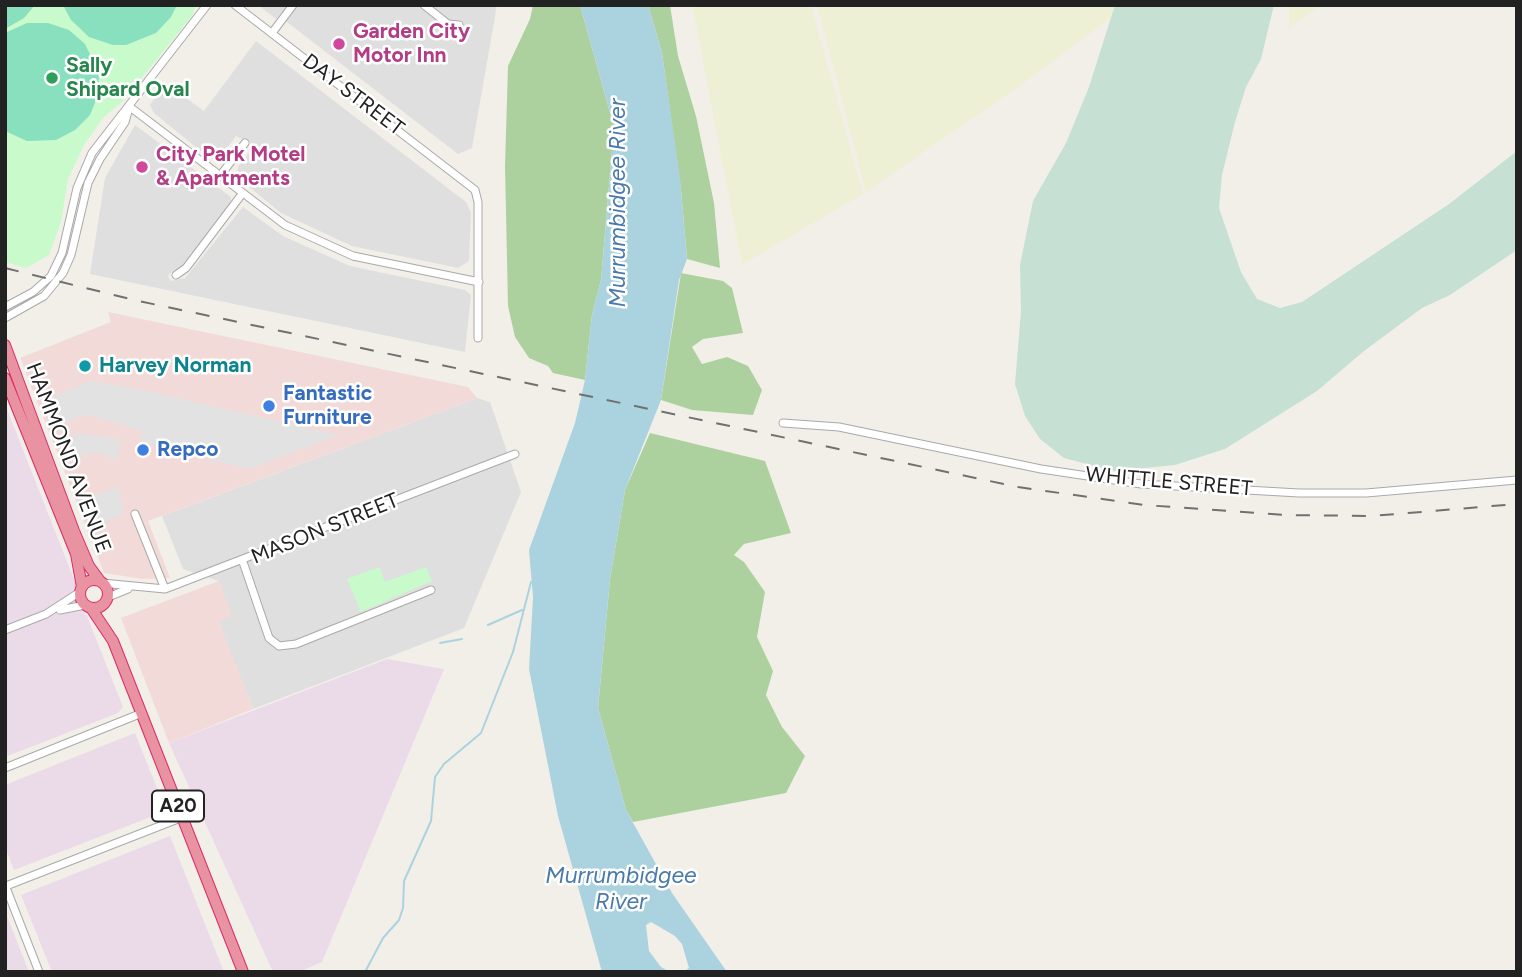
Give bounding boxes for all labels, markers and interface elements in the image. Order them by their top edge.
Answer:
place label: Garden City Motor Inn [353,19,470,69]
marker: Garden City Motor Inn [331,36,347,52]
street label: DAY STREET [297,49,409,141]
place label: Sally Shipard Oval [66,53,190,103]
marker: Sally Shipard Oval [44,70,60,86]
water label: Murrumbidgee River [604,99,632,307]
place label: City Park Motel & Apartments [156,142,305,192]
marker: City Park Motel & Apartments [134,159,150,175]
place label: Harvey Norman [99,353,251,379]
marker: Harvey Norman [77,358,93,374]
street label: HAMMOND AVENUE [20,359,116,557]
place label: Fantastic Furniture [283,381,372,431]
marker: Fantastic Furniture [261,398,277,414]
place label: Repco [157,437,218,463]
marker: Repco [135,442,151,458]
street label: WHITTLE STREET [1085,462,1253,502]
street label: MASON STREET [248,488,402,570]
road number: A20 [152,790,204,821]
water label: Murrumbidgee River [545,862,697,916]

